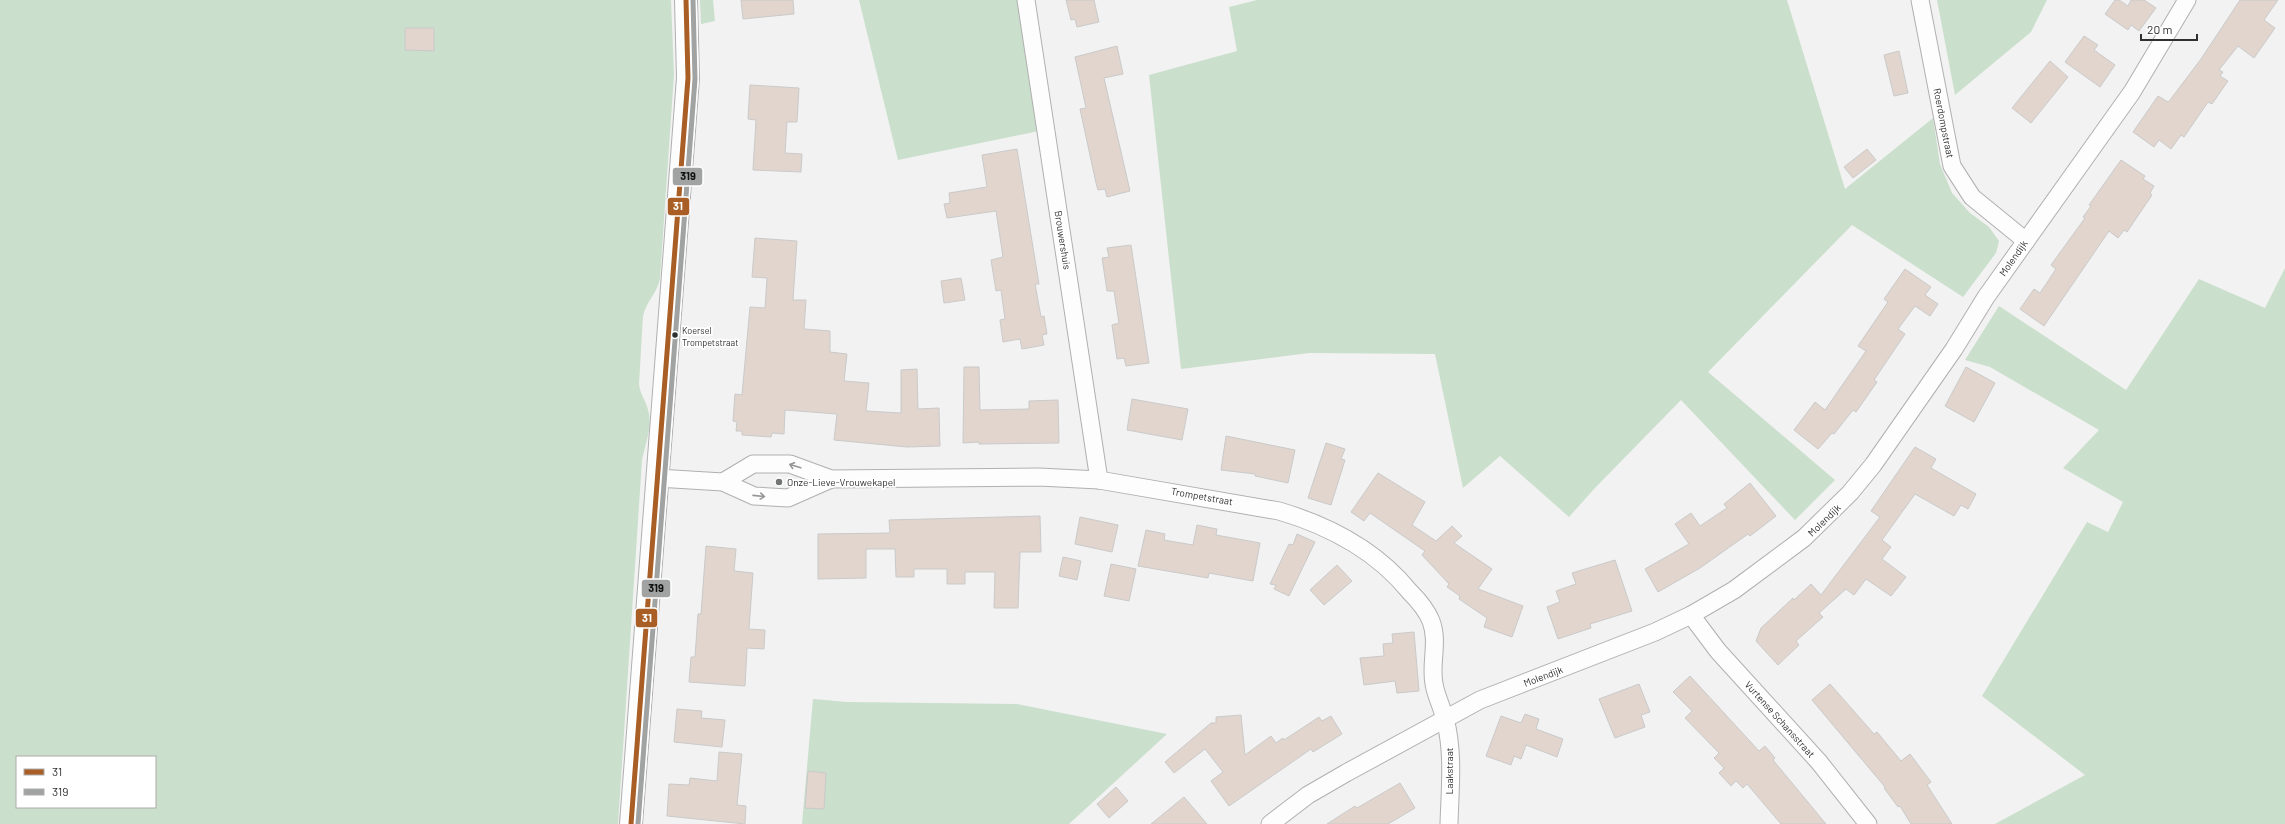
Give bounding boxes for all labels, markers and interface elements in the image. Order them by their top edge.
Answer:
scale bar [2141,16,2197,42]
text: 20 m [2147,22,2173,36]
street label: Roerdompstraat [1931,87,1957,159]
line badge: 319 [672,167,703,186]
text: 319 [680,169,696,182]
line badge: 31 [667,197,690,216]
text: 31 [673,199,683,212]
street label: Brouwershuis [1052,210,1074,271]
street label: Molendijk [1996,238,2030,278]
place label: Koersel Trompetstraat [682,325,738,348]
marker: Koersel Trompetstraat [670,330,680,340]
one-way arrow [788,462,801,469]
place label: Onze-Lieve-Vrouwekapel [787,476,895,488]
marker: Onze-Lieve-Vrouwekapel [774,477,784,487]
street label: Trompetstraat [1170,485,1234,507]
one-way arrow [752,492,765,500]
street label: Molendijk [1805,501,1843,539]
line badge: 319 [641,579,671,598]
text: 319 [648,581,664,594]
line badge: 31 [635,608,658,628]
text: 31 [642,611,652,624]
street label: Molendijk [1522,663,1564,689]
street label: Vurtense Schansstraat [1742,678,1818,760]
street label: Laakstraat [1443,747,1455,794]
legend [16,756,156,808]
text: 31 [52,764,62,778]
text: 319 [52,784,69,798]

